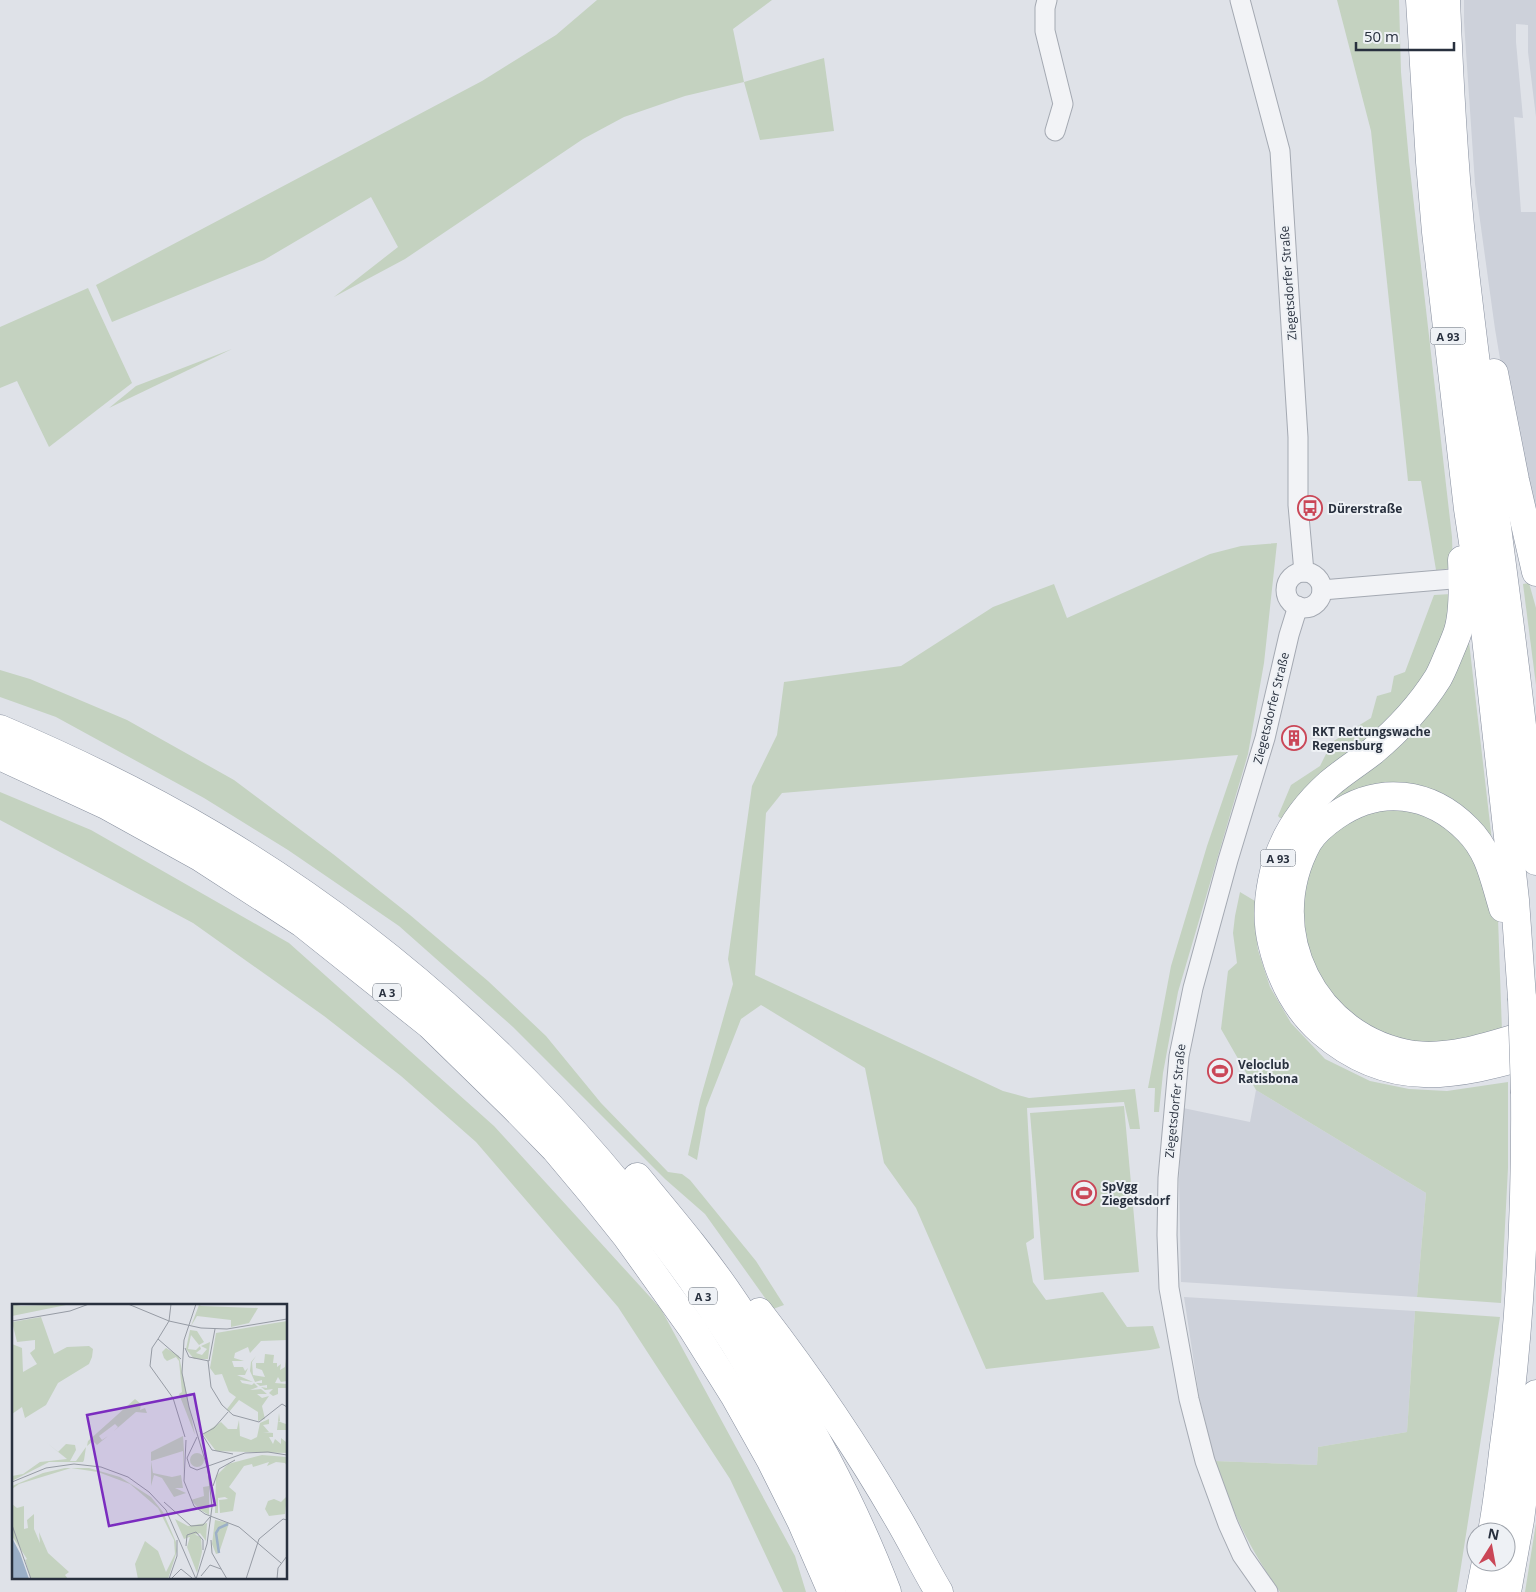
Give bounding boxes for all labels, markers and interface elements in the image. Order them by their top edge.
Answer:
scale bar [1356,20,1454,52]
text: 50 m [1364,26,1399,46]
street label: Ziegetsdorfer Straße [1275,225,1300,341]
road number: A 93 [1430,328,1466,344]
bus stop icon: Dürerstraße [1297,495,1323,521]
place label: Dürerstraße [1328,500,1402,517]
street label: Ziegetsdorfer Straße [1249,650,1293,766]
place label: RKT Rettungswache Regensburg [1312,723,1431,754]
building icon: RKT Rettungswache Regensburg [1281,725,1307,751]
road number: A 93 [1260,850,1296,866]
road number: A 3 [373,984,401,1000]
street label: Ziegetsdorfer Straße [1161,1043,1189,1159]
place label: Veloclub Ratisbona [1238,1056,1298,1087]
sports icon: Veloclub Ratisbona [1207,1058,1233,1084]
place label: SpVgg Ziegetsdorf [1102,1178,1171,1209]
sports icon: SpVgg Ziegetsdorf [1071,1180,1097,1206]
road number: A 3 [689,1288,717,1304]
inset map [12,1304,288,1580]
north arrow [1466,1522,1516,1572]
text: N [1486,1523,1501,1544]

